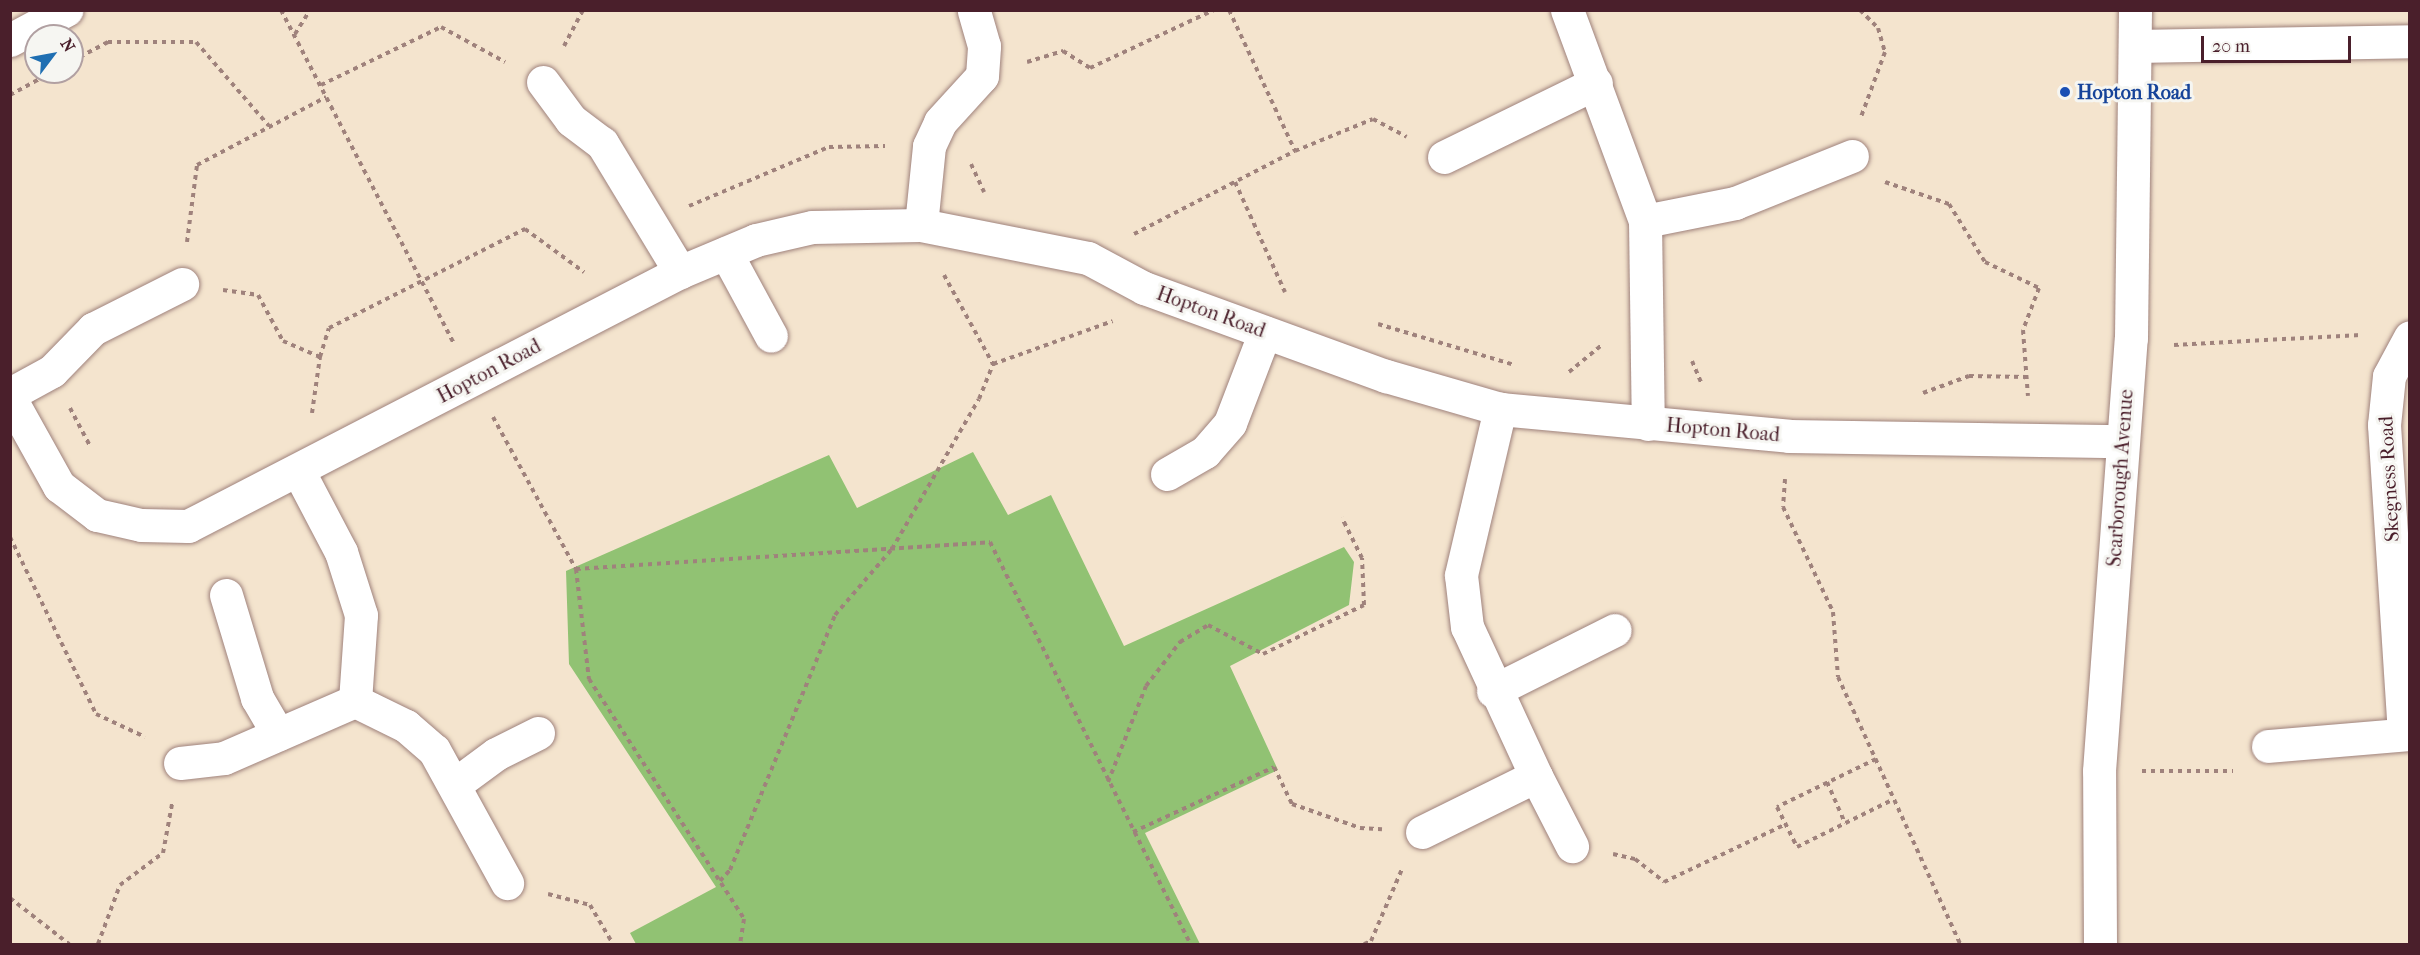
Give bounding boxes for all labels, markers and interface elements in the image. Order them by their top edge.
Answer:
north arrow [24,24,84,84]
scale bar [2204,24,2354,62]
text: N [57,35,79,55]
text: 20 m [2212,36,2250,57]
place label: Hopton Road [2077,80,2191,104]
marker: Hopton Road [2058,85,2072,99]
street label: Hopton Road [1153,281,1269,343]
street label: Hopton Road [433,334,545,408]
street label: Scarborough Avenue [2102,388,2138,568]
street label: Hopton Road [1665,413,1781,447]
street label: Skegness Road [2374,415,2404,543]

